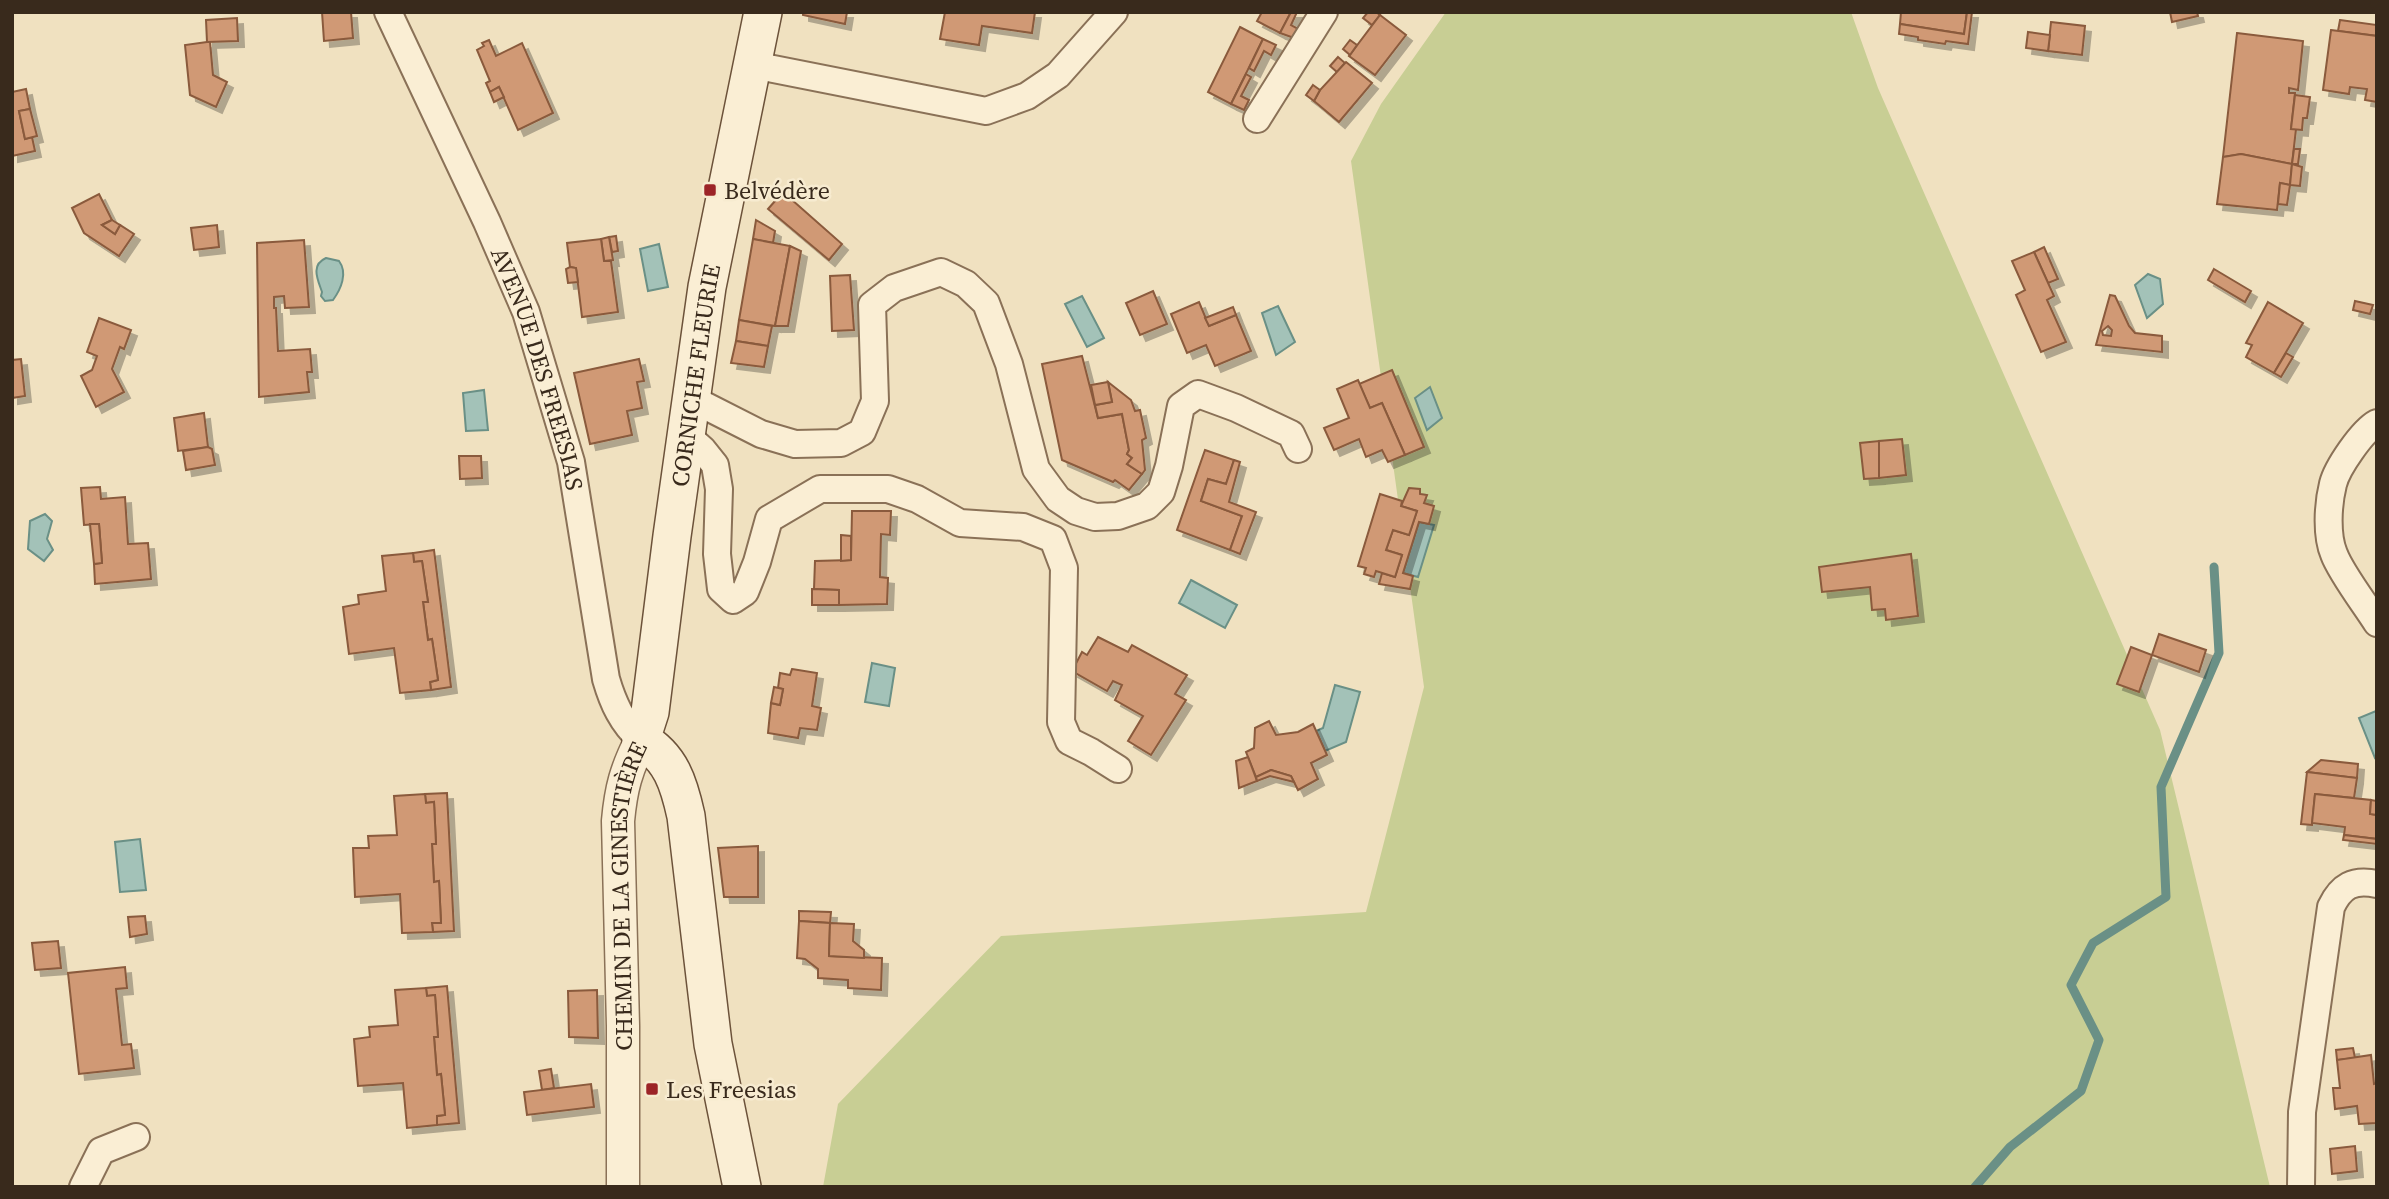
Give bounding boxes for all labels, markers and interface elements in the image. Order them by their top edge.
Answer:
place label: Belvédère [724,174,830,207]
marker: Belvédère [702,182,718,198]
street label: AVENUE DES FREESIAS [483,242,592,493]
street label: CORNICHE FLEURIE [663,261,728,489]
street label: CHEMIN DE LA GINESTIÈRE [601,736,654,1051]
place label: Les Freesias [666,1073,797,1106]
marker: Les Freesias [644,1081,660,1097]

